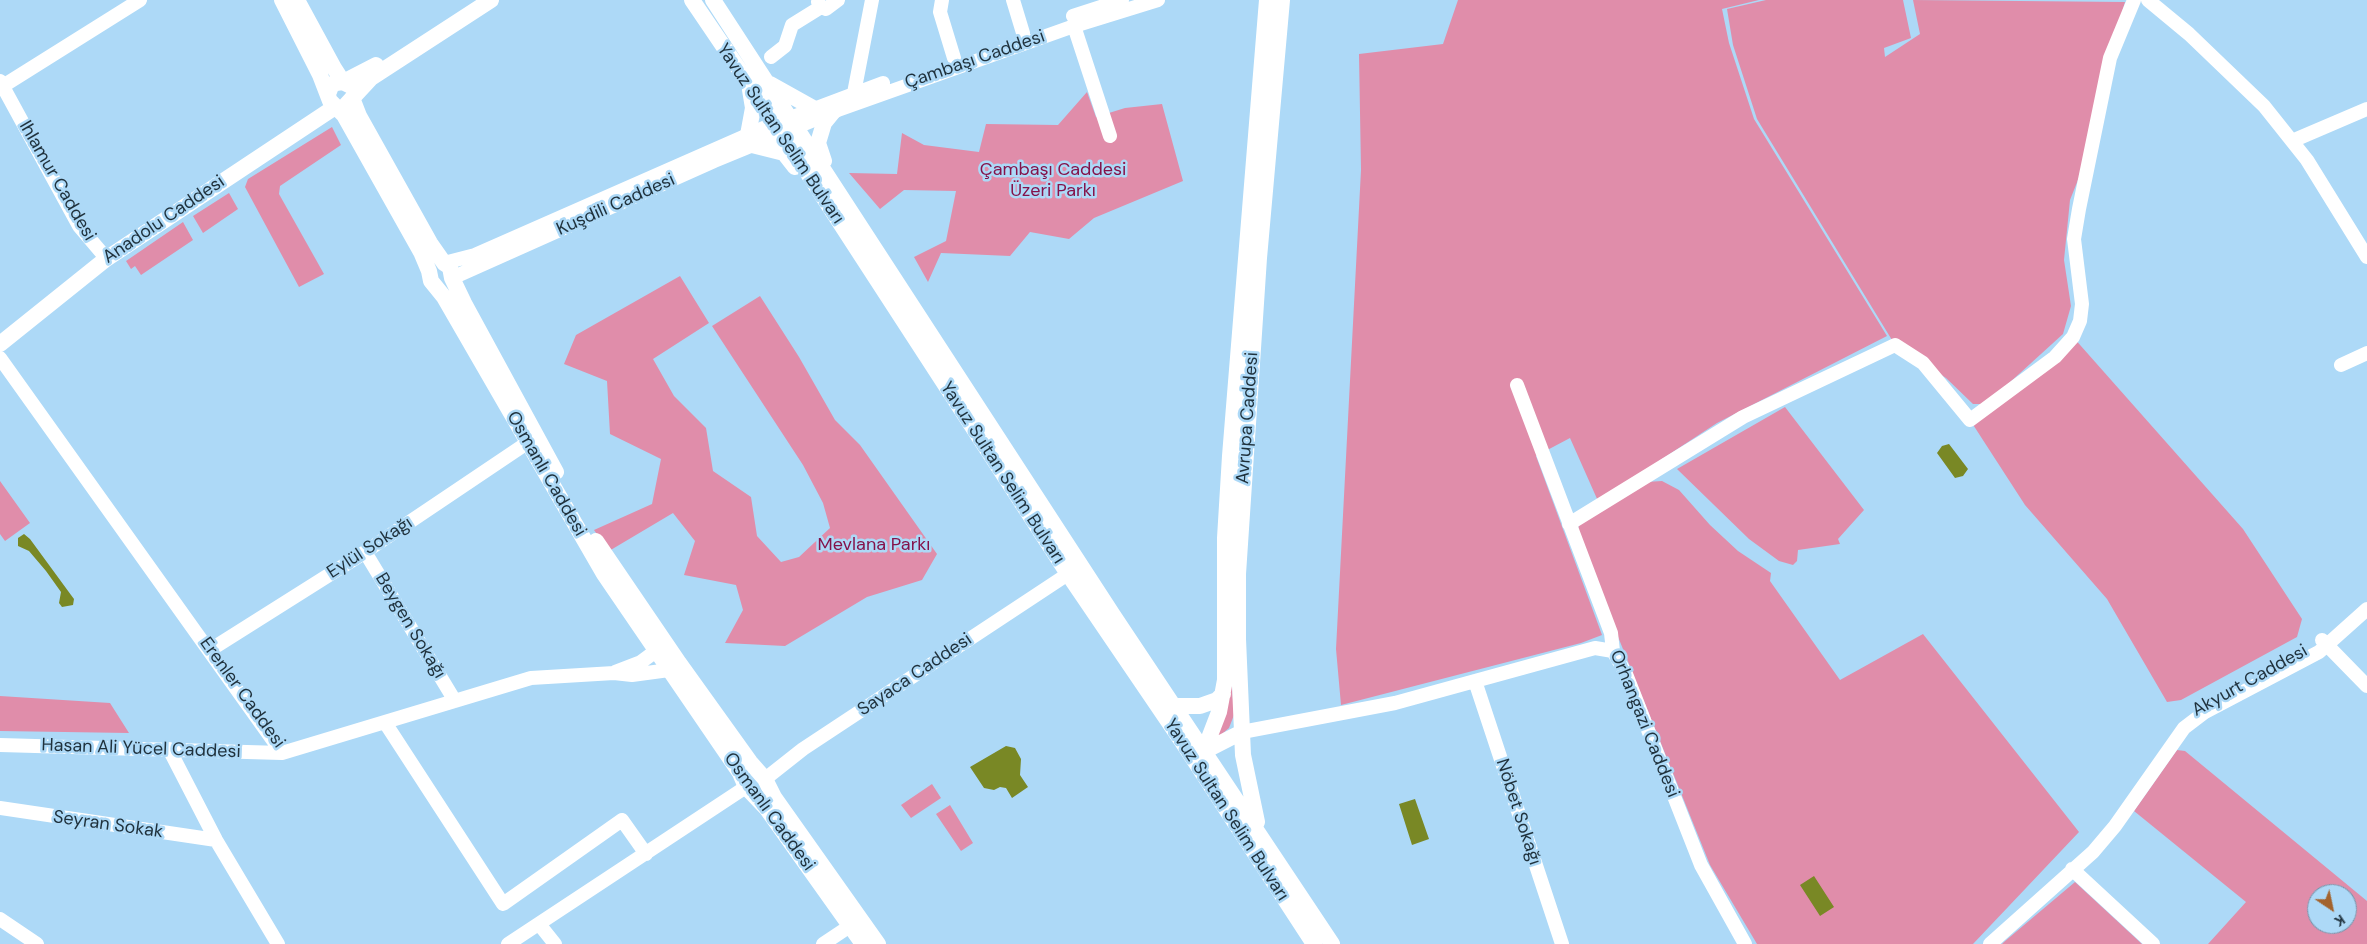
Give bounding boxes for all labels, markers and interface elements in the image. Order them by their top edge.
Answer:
street label: Çambaşı Caddesi [902,26,1048,94]
street label: Yavuz Sultan Selim Bulvarı [712,40,848,228]
street label: Ihlamur Caddesi [14,117,100,245]
park label: Çambaşı Caddesi Üzeri Parkı [980,159,1126,202]
street label: Kuşdili Caddesi [554,169,678,241]
street label: Anadolu Caddesi [99,171,229,269]
street label: Avrupa Caddesi [1233,351,1263,485]
street label: Yavuz Sultan Selim Bulvarı [935,378,1069,568]
street label: Osmanlı Caddesi [501,408,591,540]
street label: Eylül Sokağı [323,512,417,584]
park label: Mevlana Parkı [818,534,930,556]
street label: Beygen Sokağı [370,569,450,683]
street label: Sayaca Caddesi [854,629,976,721]
street label: Erenler Caddesi [195,633,289,753]
street label: Akyurt Caddesi [2188,640,2312,722]
street label: Orhangazi Caddesi [1605,647,1683,801]
street label: Yavuz Sultan Selim Bulvarı [1159,715,1293,905]
street label: Hasan Ali Yücel Caddesi [41,735,241,763]
street label: Osmanlı Caddesi [719,749,819,875]
street label: Nöbet Sokağı [1491,756,1545,868]
street label: Seyran Sokak [52,807,164,843]
north arrow [2307,884,2357,934]
text: K [2331,911,2349,931]

